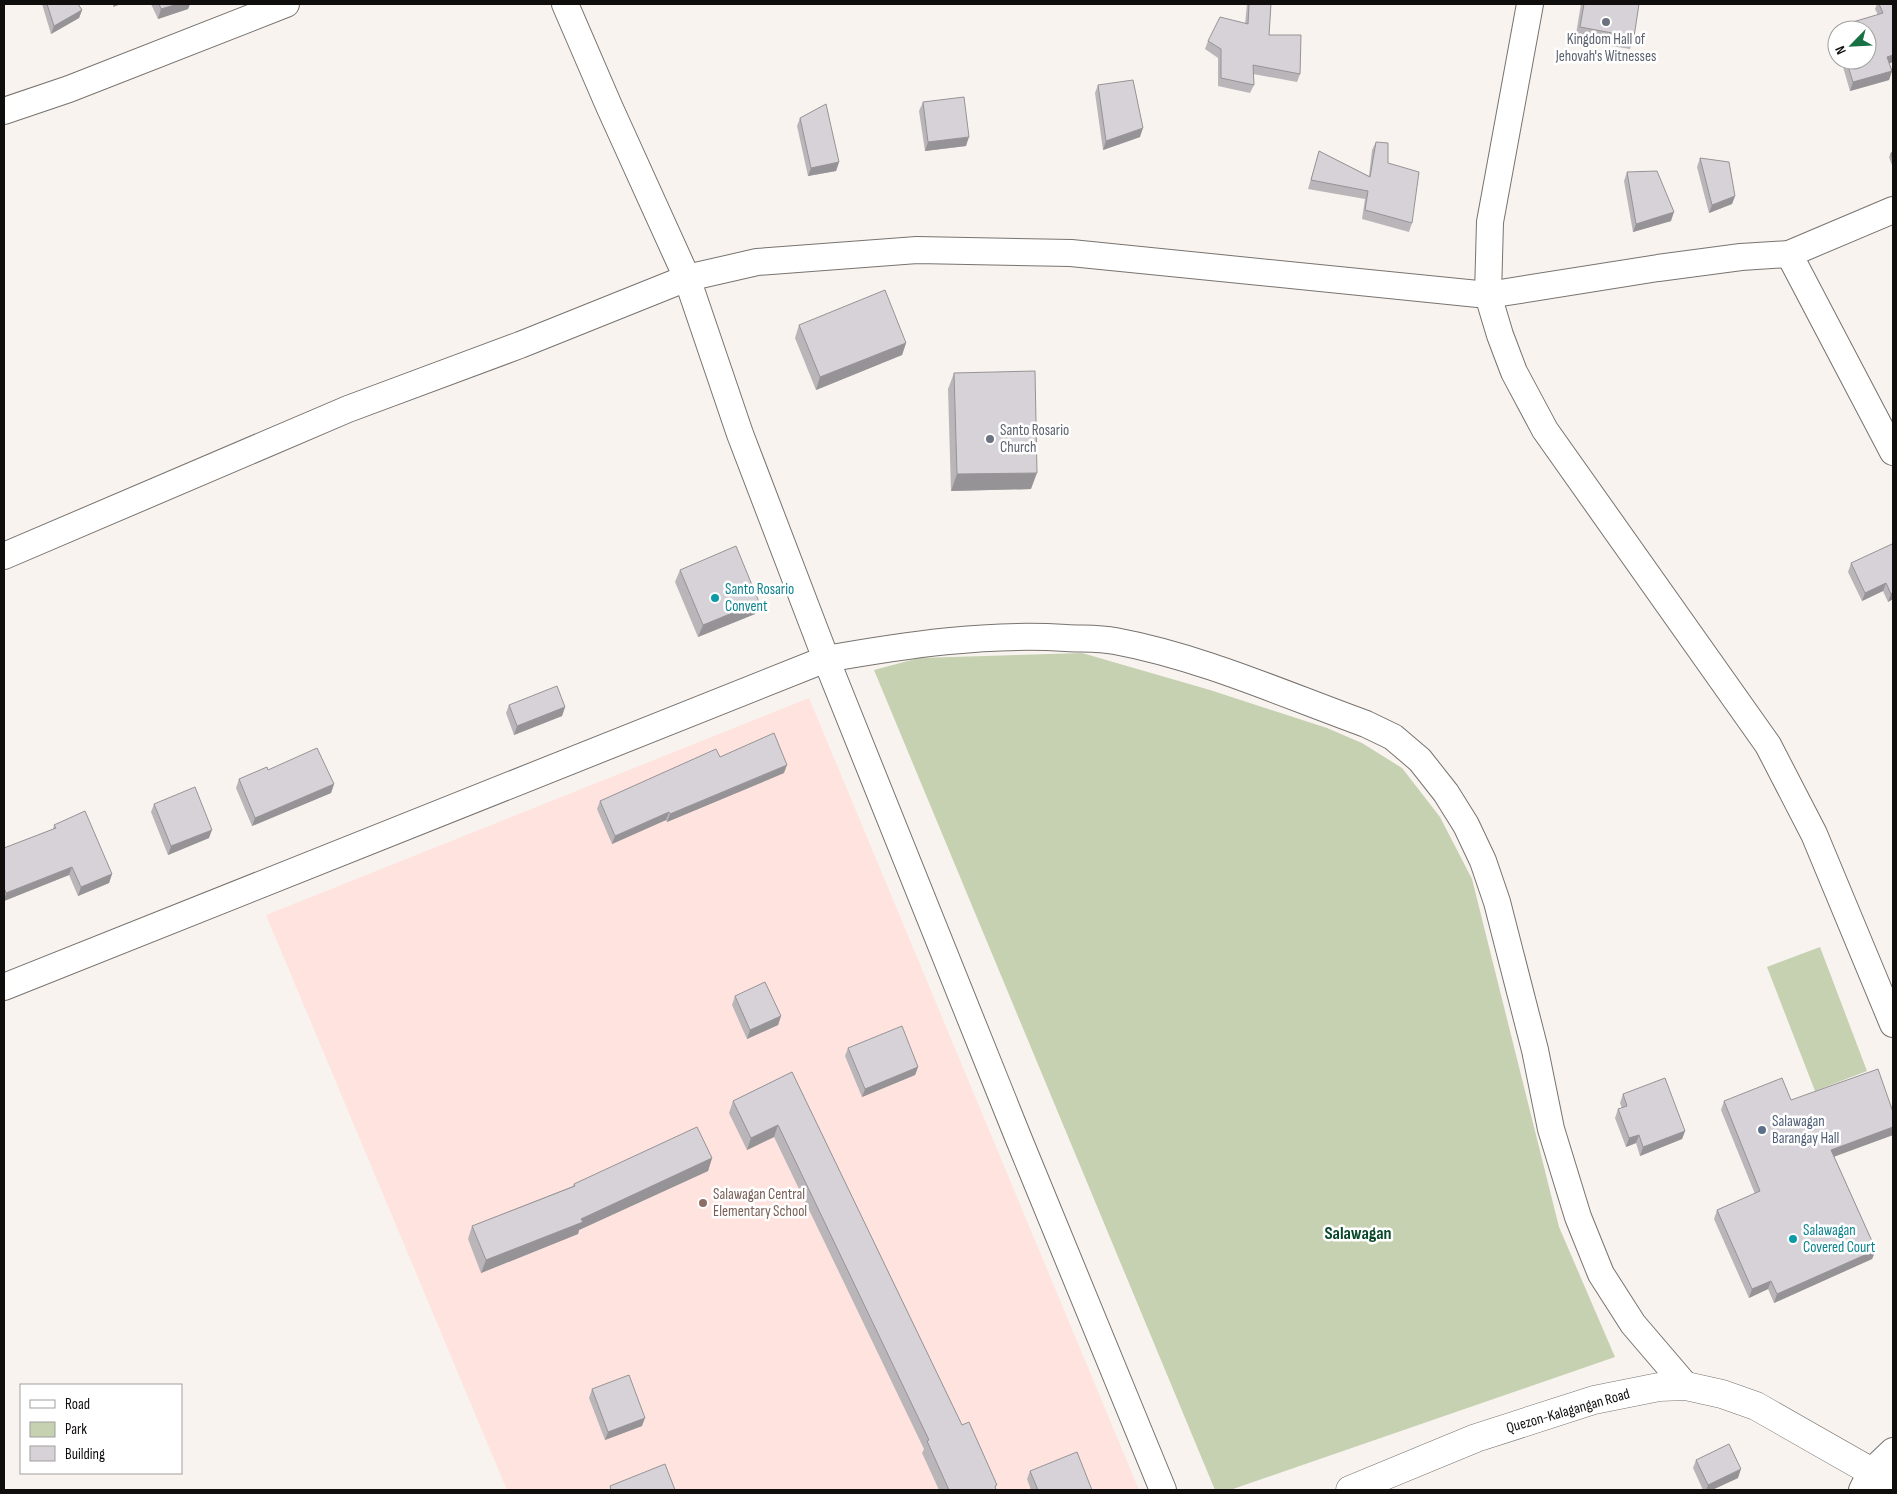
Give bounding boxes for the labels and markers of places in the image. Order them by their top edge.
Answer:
marker: Kingdom Hall of Jehovah's Witnesses [1600,16,1612,28]
place label: Kingdom Hall of Jehovah's Witnesses [1555,30,1656,66]
place label: Santo Rosario Church [1000,421,1069,457]
marker: Santo Rosario Church [984,433,996,445]
place label: Santo Rosario Convent [725,580,794,616]
marker: Santo Rosario Convent [709,592,721,604]
place label: Salawagan Barangay Hall [1772,1112,1839,1148]
marker: Salawagan Barangay Hall [1756,1124,1768,1136]
place label: Salawagan Central Elementary School [713,1185,807,1221]
marker: Salawagan Central Elementary School [697,1197,709,1209]
place label: Salawagan Covered Court [1803,1221,1876,1257]
marker: Salawagan Covered Court [1787,1233,1799,1245]

